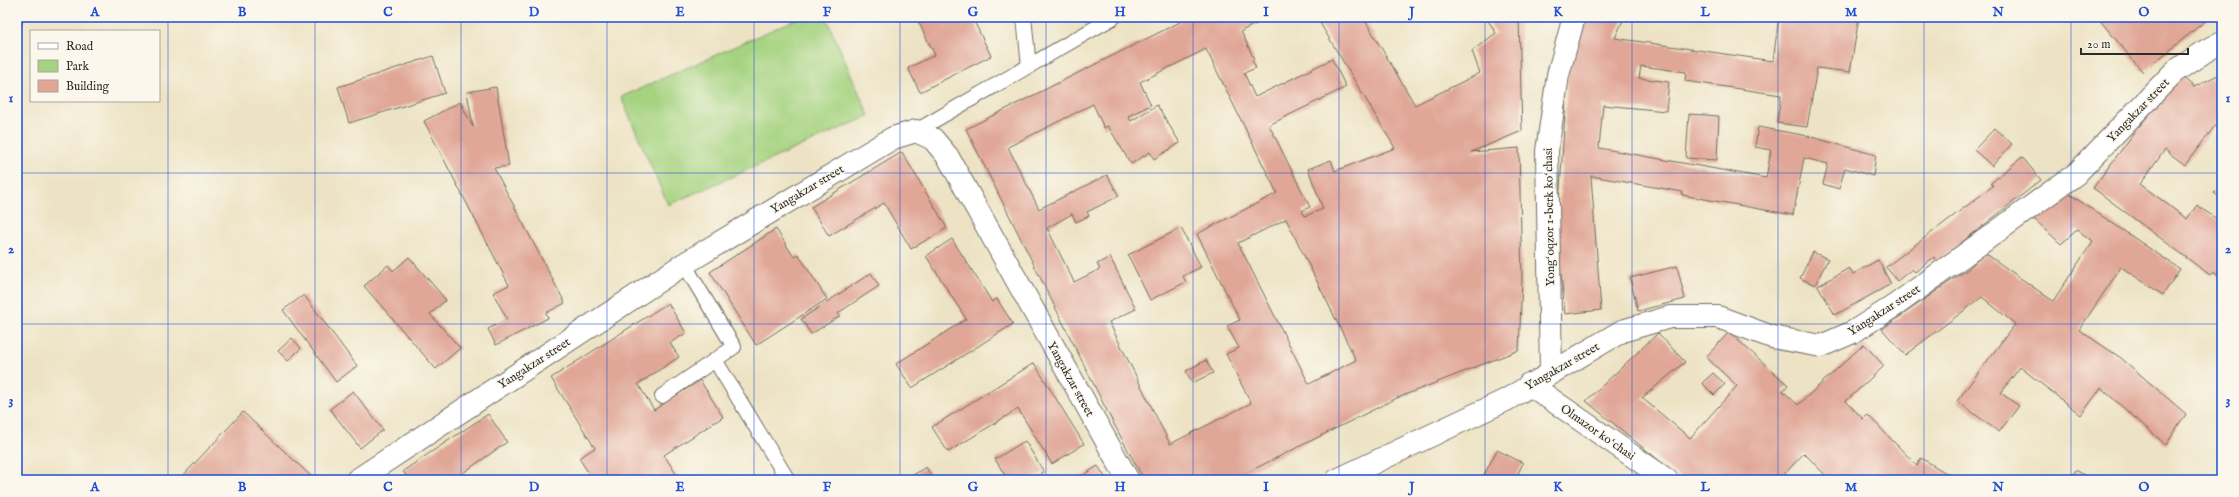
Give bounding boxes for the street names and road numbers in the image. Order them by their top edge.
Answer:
street label: Yangakzar street [2104,75,2173,145]
street label: Yongʻoqzor 1-berk koʻchasi [1541,148,1559,286]
street label: Yangakzar street [768,162,847,217]
street label: Yangakzar street [1845,281,1923,339]
street label: Yangakzar street [495,334,573,392]
street label: Yangakzar street [1044,339,1097,419]
street label: Yangakzar street [1522,339,1602,394]
street label: Olmazor koʻchasi [1558,401,1638,464]

